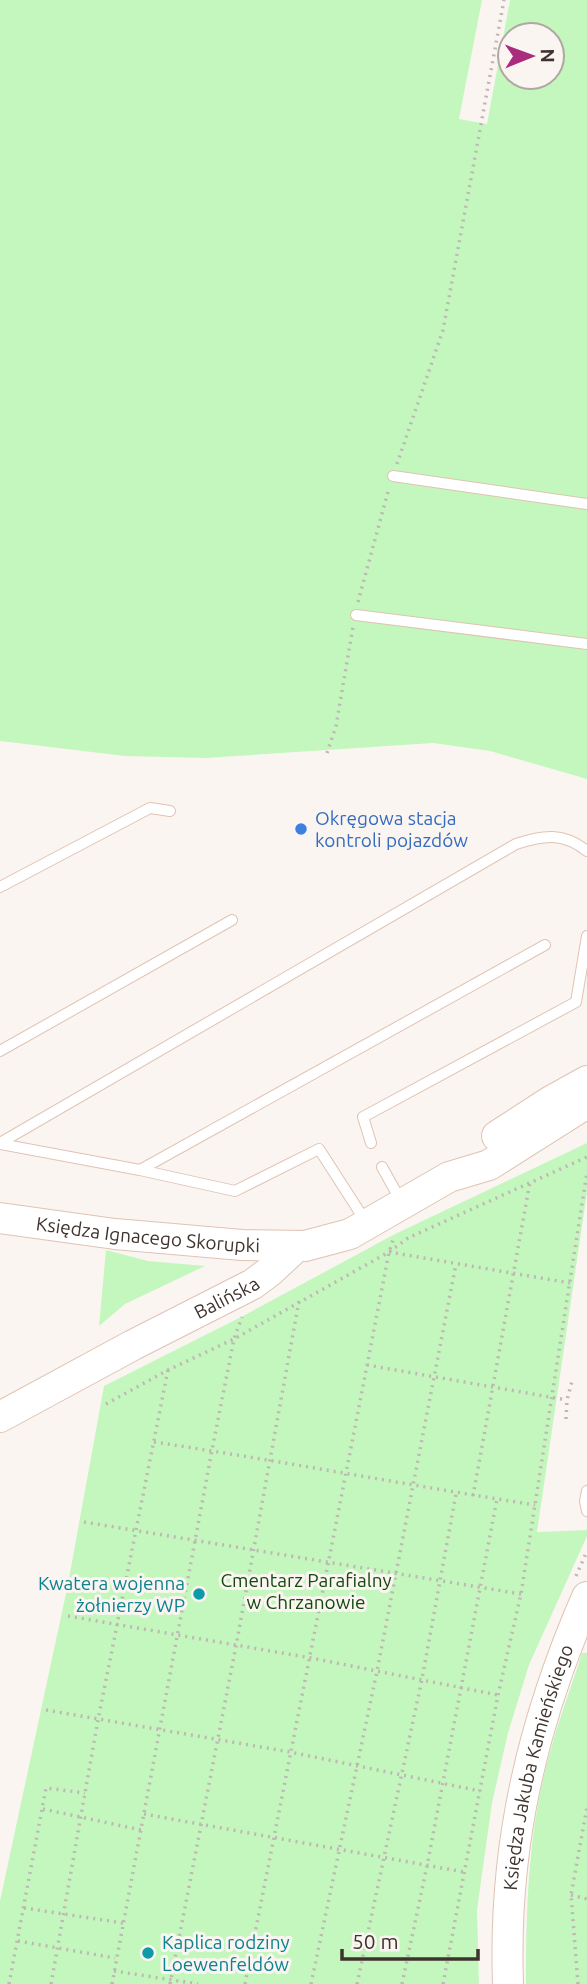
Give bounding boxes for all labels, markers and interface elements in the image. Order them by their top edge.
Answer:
north arrow [496,21,566,91]
text: N [537,48,559,63]
place label: Okręgowa stacja kontroli pojazdów [315,807,468,851]
marker: Okręgowa stacja kontroli pojazdów [293,821,309,837]
street label: Księdza Ignacego Skorupki [35,1212,260,1256]
street label: Balińska [190,1272,264,1323]
park label: Cmentarz Parafialny w Chrzanowie [220,1569,392,1613]
place label: Kwatera wojenna żołnierzy WP [38,1572,185,1616]
marker: Kwatera wojenna żołnierzy WP [191,1586,207,1602]
street label: Księdza Jakuba Kamieńskiego [499,1641,578,1891]
scale bar [342,1918,478,1962]
text: 50 m [352,1929,399,1953]
place label: Kaplica rodziny Loewenfeldów [162,1931,290,1975]
marker: Kaplica rodziny Loewenfeldów [140,1945,156,1961]

